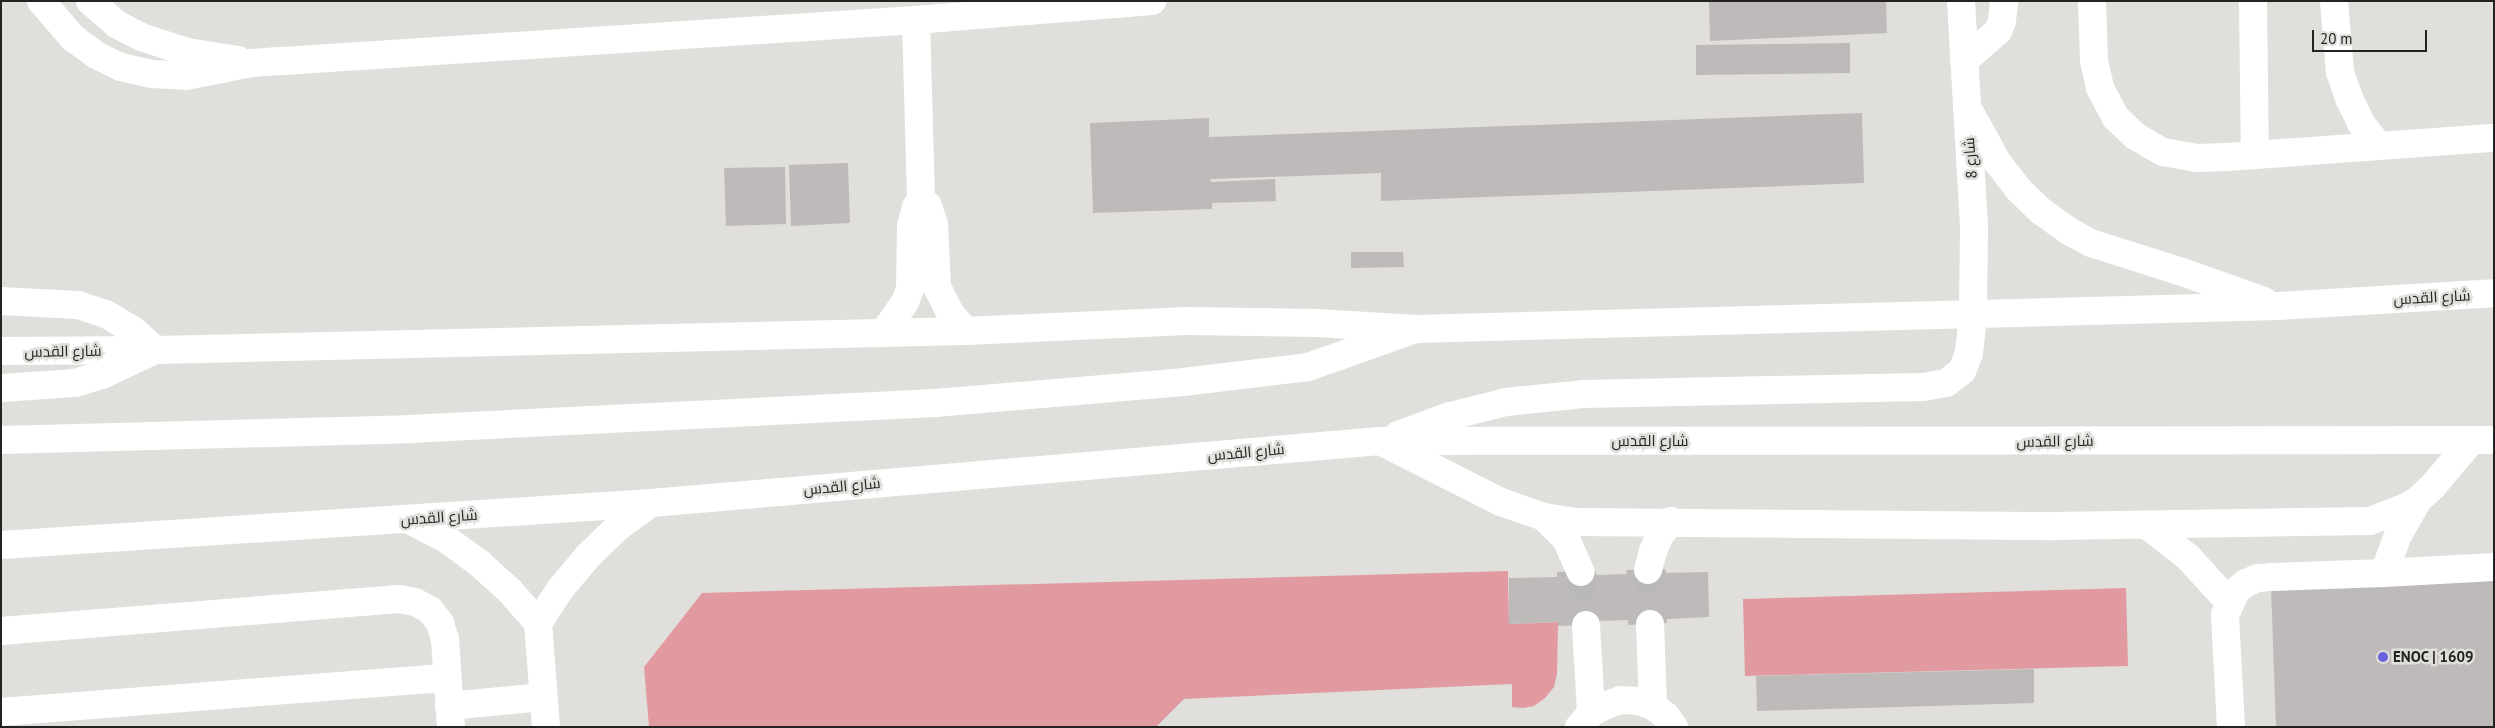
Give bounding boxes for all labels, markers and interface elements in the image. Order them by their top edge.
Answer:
scale bar [2315,20,2430,52]
text: 20 m [2320,29,2353,48]
street label: شارع 8 [1960,137,1980,179]
street label: شارع القدس [2393,286,2471,308]
street label: شارع القدس [24,341,102,361]
street label: شارع القدس [2016,431,2094,451]
street label: شارع القدس [1612,432,1688,450]
street label: شارع القدس [1207,440,1285,464]
street label: شارع القدس [803,474,881,498]
street label: شارع القدس [400,505,478,529]
place label: ENOC | 1609 [2393,648,2474,666]
marker: ENOC | 1609 [2377,651,2389,663]

